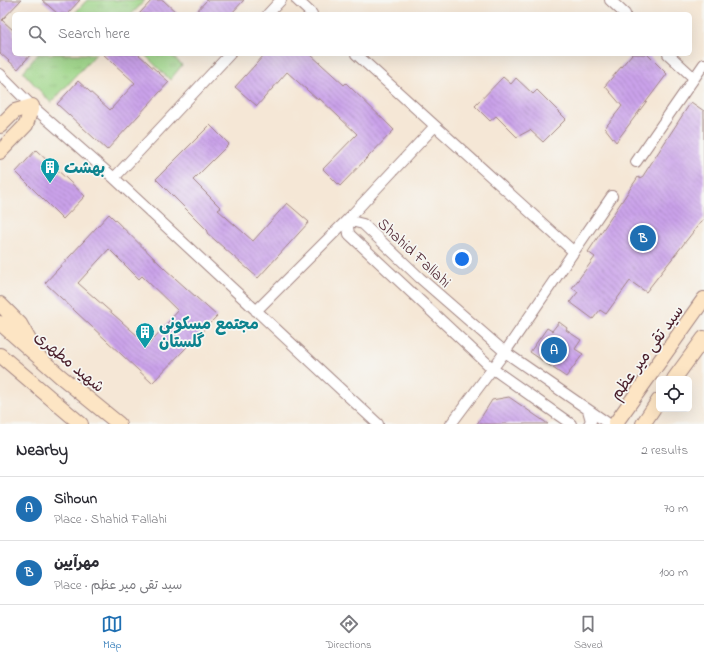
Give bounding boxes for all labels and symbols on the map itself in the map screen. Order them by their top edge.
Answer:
building icon: بهشت [39,156,61,184]
place label: بهشت [64,157,105,181]
street label: Shahid Fallahi [371,213,456,294]
pin: B [630,223,656,253]
your location [452,249,472,269]
street label: سید تقی میر عظم [605,301,690,406]
place label: مجتمع مسکونی گلستان [159,313,259,355]
building icon: مجتمع مسکونی گلستان [134,321,156,349]
street label: شهید مطهری [28,326,109,399]
pin: A [541,335,567,365]

